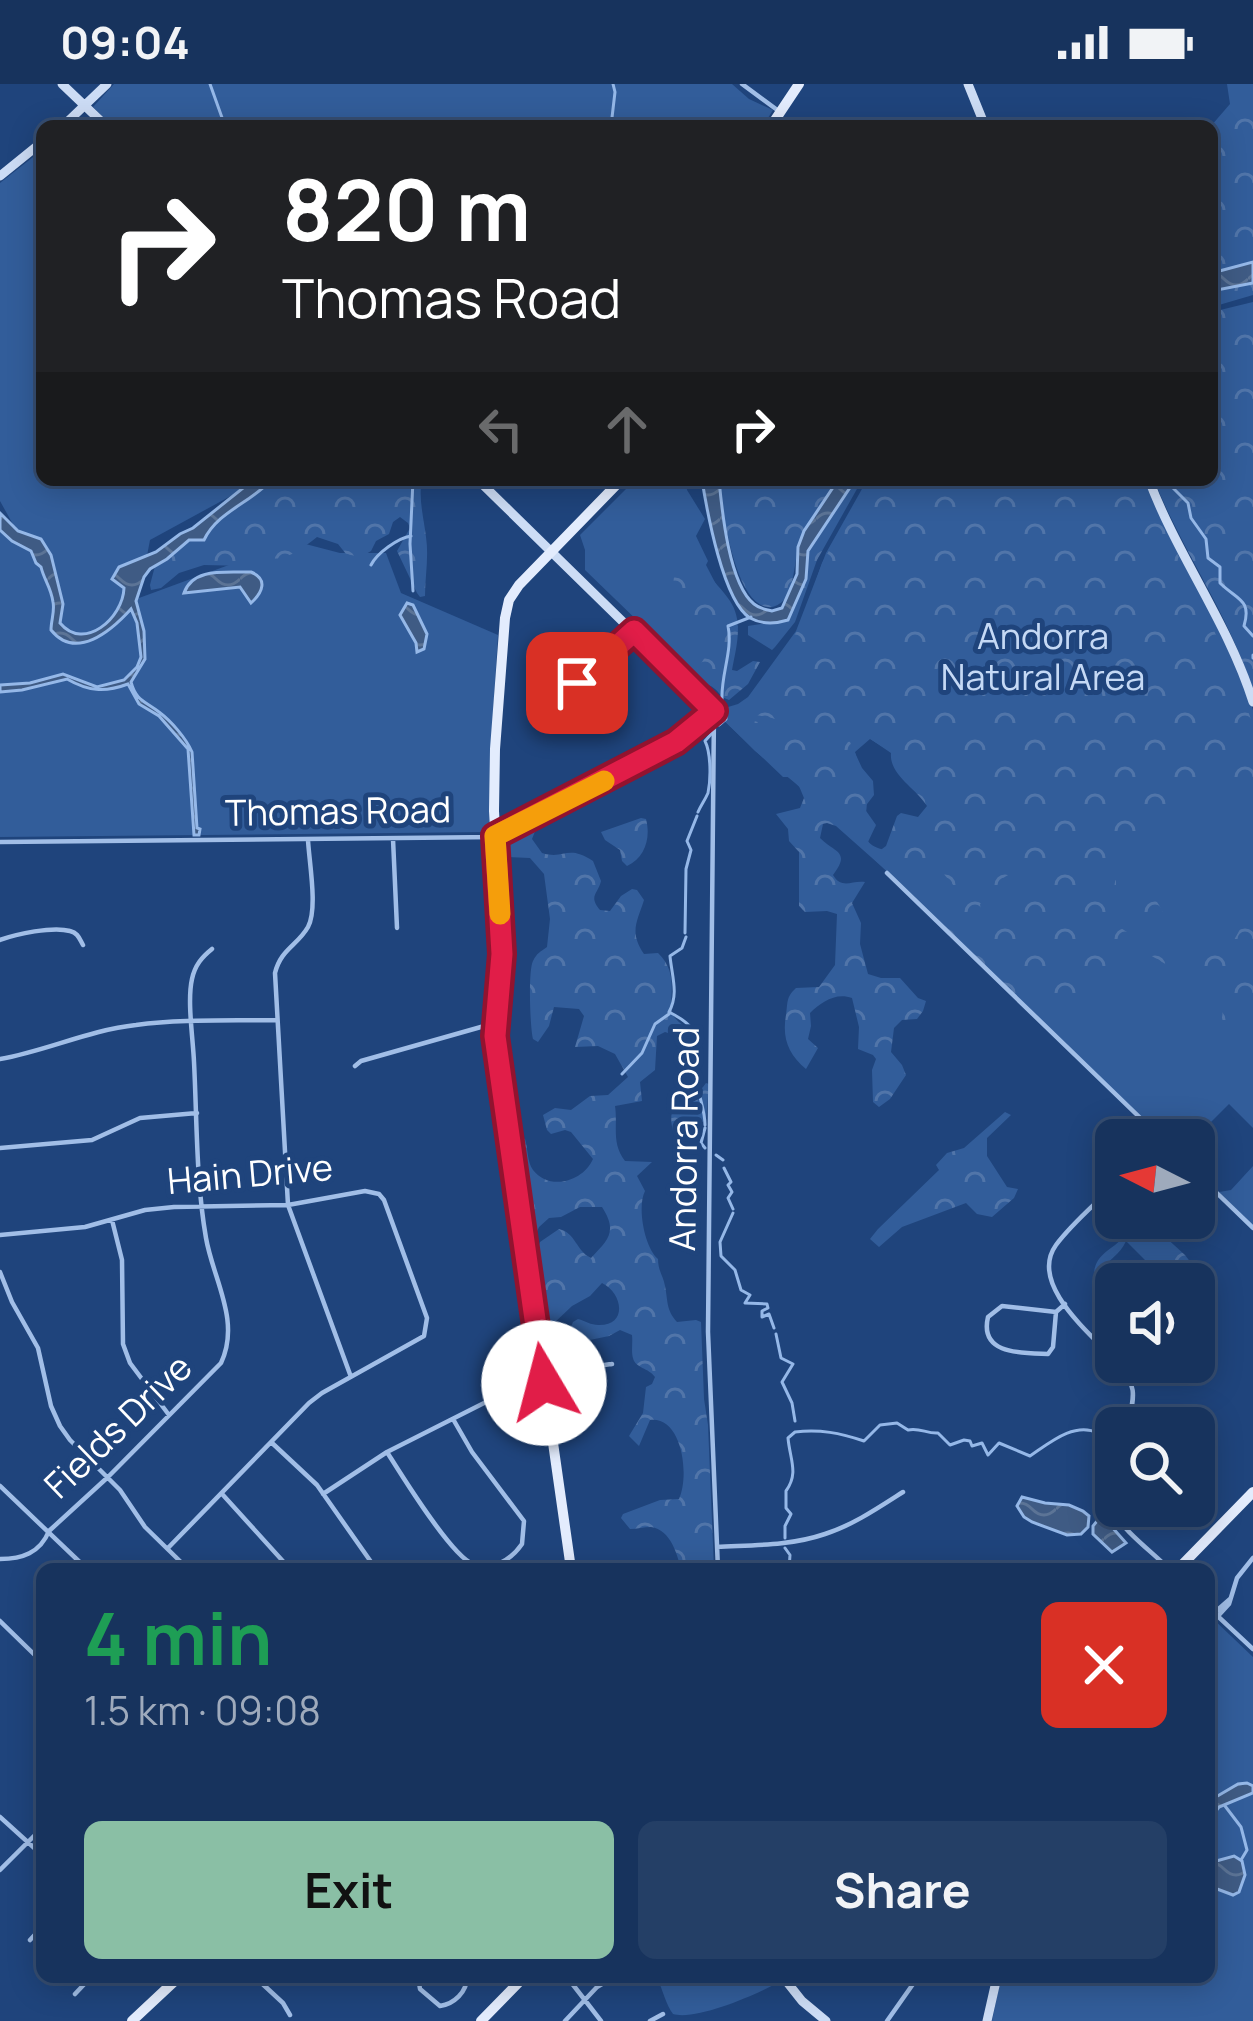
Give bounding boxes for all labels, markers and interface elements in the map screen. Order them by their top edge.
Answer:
text: 09:04 [60,11,190,73]
text: 820 m [282,151,531,266]
icon: right [84,168,240,324]
text: Thomas Road [282,260,621,334]
icon: left [468,396,534,462]
icon: ahead [594,396,660,462]
icon: right [720,396,786,462]
park label: Andorra Natural Area [941,611,1145,701]
pin [526,632,628,734]
icon: arrive [544,650,610,716]
street label: Thomas Road [225,784,451,837]
street label: Andorra Road [657,1026,710,1252]
north arrow [1095,1119,1215,1239]
map controls [1095,1119,1215,1527]
street label: Hain Drive [165,1142,335,1205]
button: sound [1095,1263,1215,1383]
position arrow [481,1320,607,1446]
street label: Fields Drive [33,1343,202,1508]
button: search [1095,1407,1215,1527]
text: 4 min [84,1588,272,1687]
button: close [1041,1602,1167,1728]
text: 1.5 km · 09:08 [84,1683,321,1737]
button: Exit [84,1821,614,1959]
button: Share [638,1821,1167,1959]

